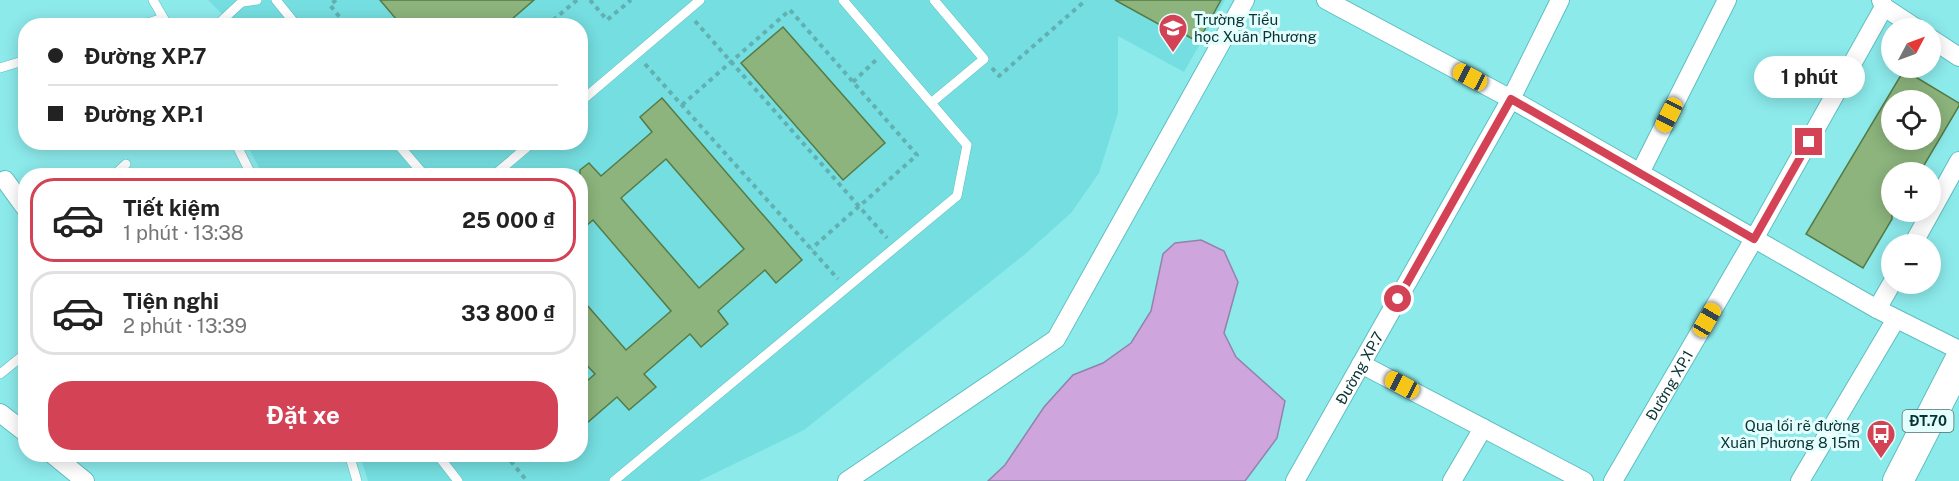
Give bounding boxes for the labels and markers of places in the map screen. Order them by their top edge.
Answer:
place label: Trường Tiểu học Xuân Phương [1194,11,1317,45]
school or university icon: Trường Tiểu học Xuân Phương [1157,12,1189,54]
place label: Qua lối rẽ đường Xuân Phương 8 15m [1720,417,1860,451]
bus stop icon: Qua lối rẽ đường Xuân Phương 8 15m [1865,418,1897,460]

